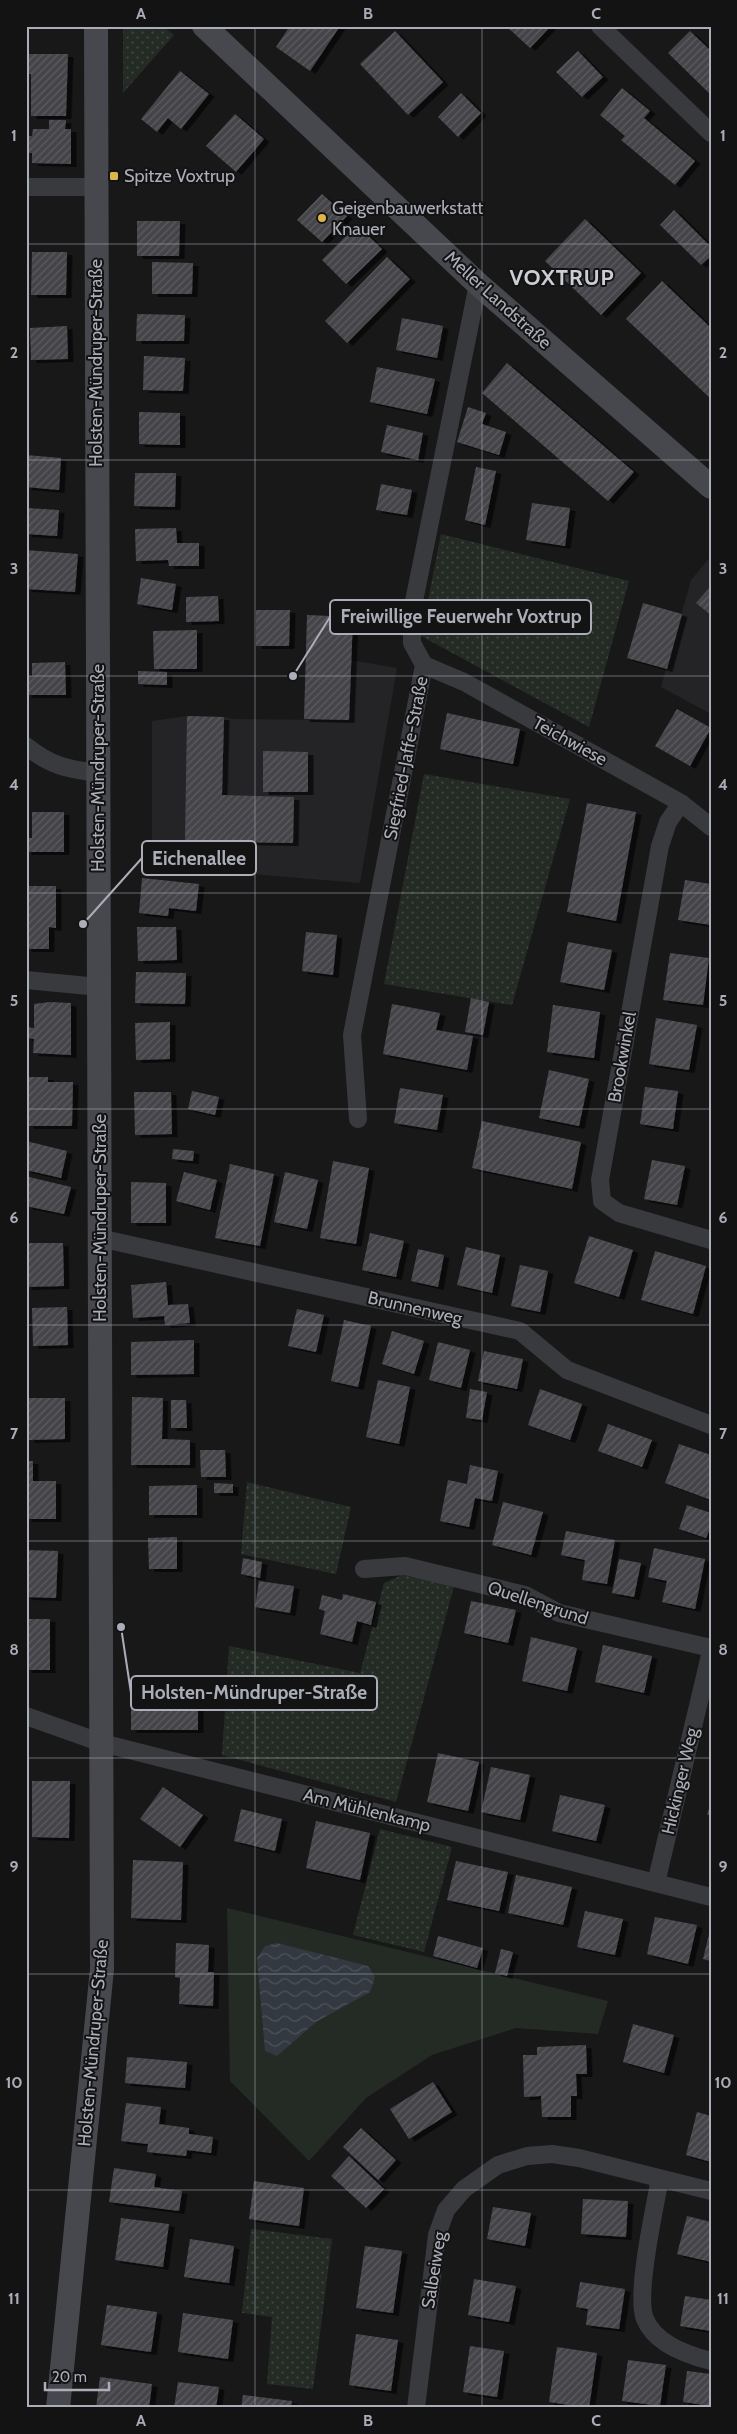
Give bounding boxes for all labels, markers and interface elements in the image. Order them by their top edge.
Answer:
text: A [136,4,146,23]
text: B [363,4,373,23]
text: C [591,4,601,23]
text: 1 [11,126,17,145]
text: 1 [720,126,726,145]
place label: Spitze Voxtrup [124,165,235,187]
marker: Spitze Voxtrup [108,170,120,182]
place label: Geigenbauwerkstatt Knauer [332,197,483,240]
marker: Geigenbauwerkstatt Knauer [316,212,328,224]
street label: Meller Landstraße [440,246,556,354]
street label: Holsten-Mündruper-Straße [85,259,107,467]
district label: VOXTRUP [509,264,615,291]
text: 2 [10,343,18,362]
text: 2 [719,343,727,362]
text: 3 [10,559,18,578]
text: 3 [719,559,727,578]
callout: Freiwillige Feuerwehr Voxtrup [330,600,591,634]
text: Freiwillige Feuerwehr Voxtrup [340,605,582,628]
street label: Holsten-Mündruper-Straße [87,664,109,872]
street label: Siegfried-Jaffe-Straße [379,674,433,842]
street label: Teichwiese [529,712,611,770]
text: 4 [9,775,19,794]
text: 4 [718,775,728,794]
callout: Eichenallee [142,841,256,875]
text: Eichenallee [152,847,246,870]
text: 5 [10,991,18,1010]
text: 5 [719,991,727,1010]
street label: Brookwinkel [603,1009,641,1104]
street label: Holsten-Mündruper-Straße [89,1114,111,1322]
text: 6 [10,1208,19,1227]
text: 6 [719,1208,728,1227]
street label: Brunnenweg [366,1286,465,1330]
text: 7 [10,1424,19,1443]
text: 7 [719,1424,728,1443]
street label: Quellengrund [485,1576,591,1630]
text: 8 [9,1640,19,1659]
text: 8 [718,1640,728,1659]
callout: Holsten-Mündruper-Straße [131,1676,377,1710]
text: Holsten-Mündruper-Straße [141,1681,367,1704]
street label: Hickinger Weg [657,1724,703,1837]
street label: Am Mühlenkamp [301,1784,433,1836]
text: 9 [10,1857,19,1876]
text: 9 [719,1857,728,1876]
street label: Holsten-Mündruper-Straße [73,1938,113,2148]
text: 10 [5,2073,23,2092]
text: 10 [714,2073,732,2092]
street label: Salbeiweg [417,2229,451,2310]
text: 11 [8,2289,20,2308]
text: 11 [717,2289,729,2308]
scale bar [45,2359,109,2391]
text: 20 m [52,2368,87,2386]
text: A [136,2411,146,2430]
text: B [363,2411,373,2430]
text: C [591,2411,601,2430]

